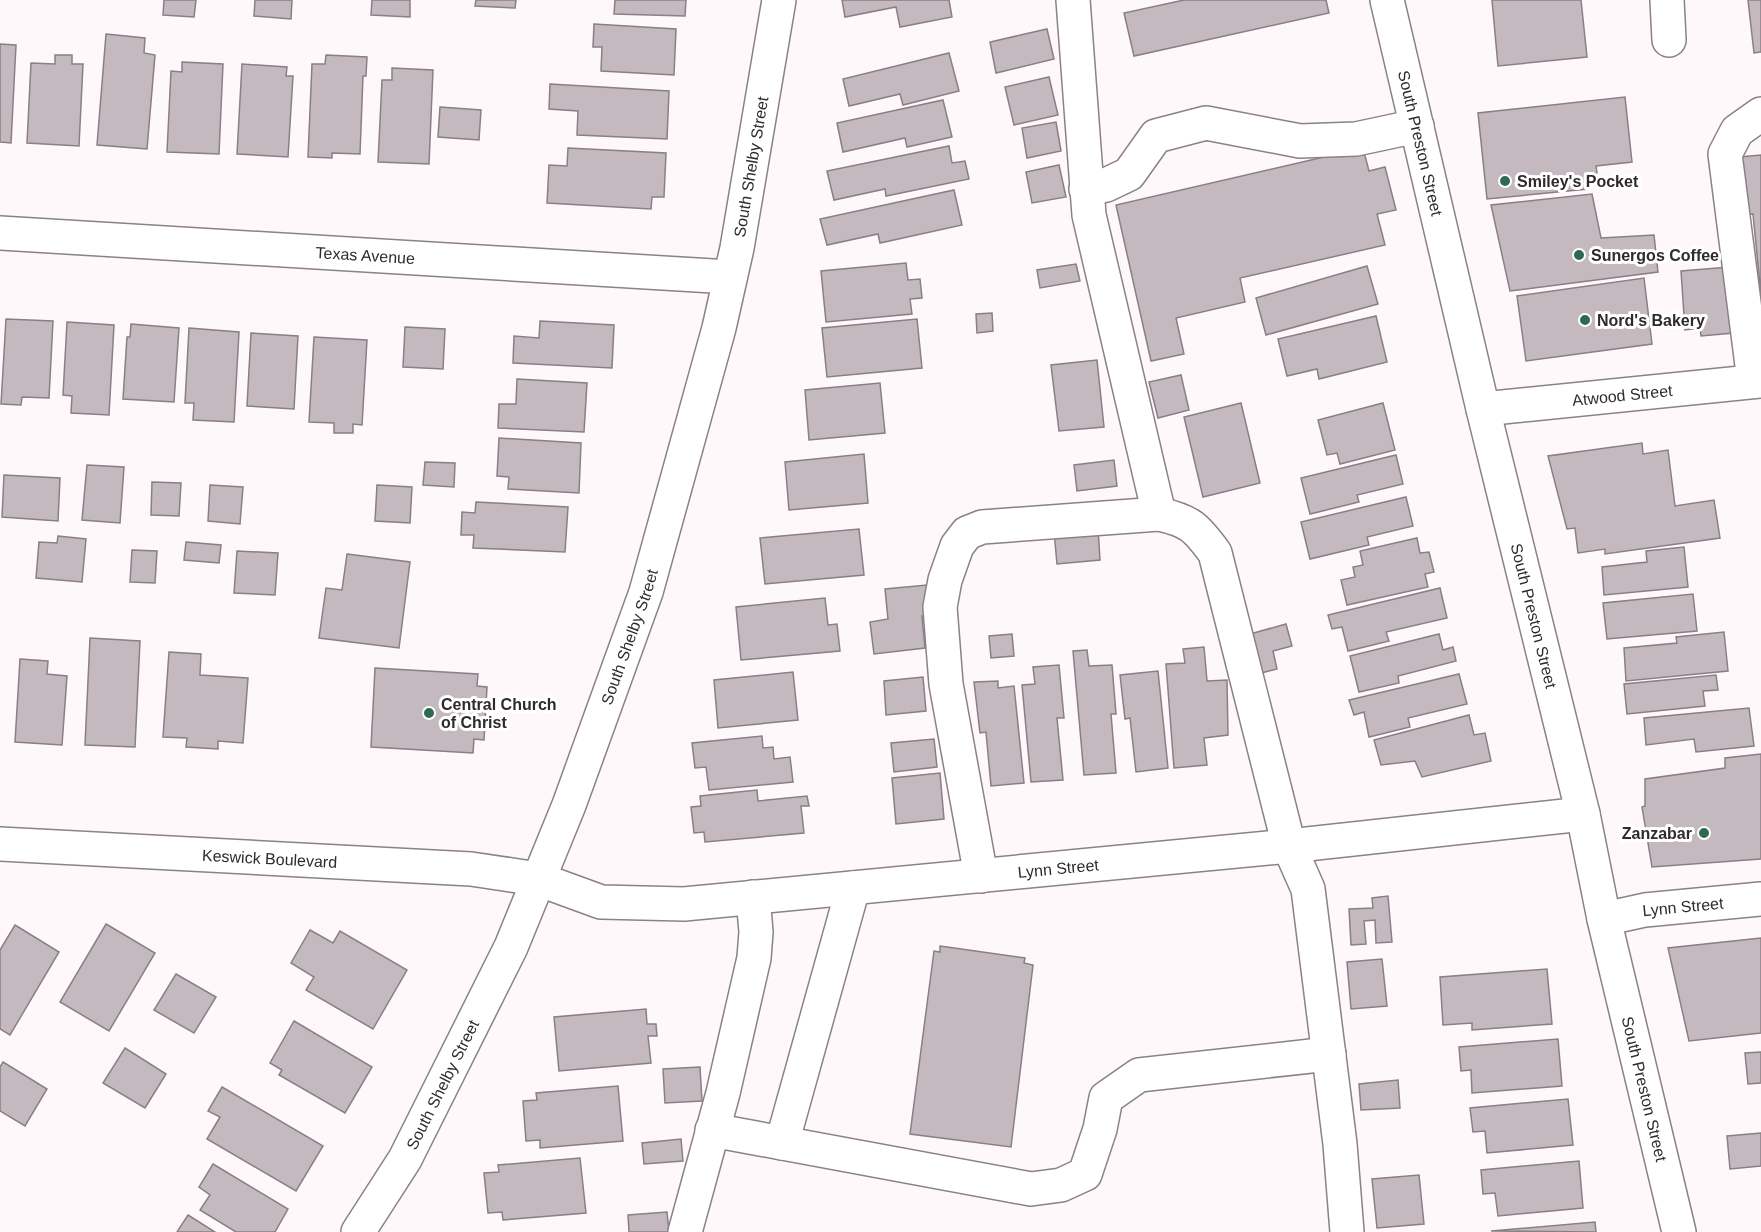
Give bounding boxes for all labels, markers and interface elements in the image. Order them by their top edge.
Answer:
street label: South Preston Street [1395,69,1446,218]
street label: South Shelby Street [730,95,771,238]
place label: Smiley's Pocket [1517,173,1639,190]
marker: Smiley's Pocket [1498,174,1512,188]
street label: Texas Avenue [315,244,416,267]
place label: Sunergos Coffee [1591,247,1719,264]
marker: Sunergos Coffee [1572,248,1586,262]
place label: Nord's Bakery [1597,312,1705,329]
marker: Nord's Bakery [1578,313,1592,327]
street label: Atwood Street [1571,381,1674,408]
street label: South Preston Street [1508,541,1560,690]
street label: South Shelby Street [598,567,661,707]
place label: Central Church of Christ [441,696,557,731]
marker: Central Church of Christ [422,706,436,720]
place label: Zanzabar [1622,825,1692,842]
marker: Zanzabar [1697,826,1711,840]
street label: Keswick Boulevard [202,846,338,870]
street label: Lynn Street [1017,856,1100,880]
street label: Lynn Street [1642,894,1725,919]
street label: South Preston Street [1619,1015,1670,1164]
street label: South Shelby Street [403,1017,482,1152]

